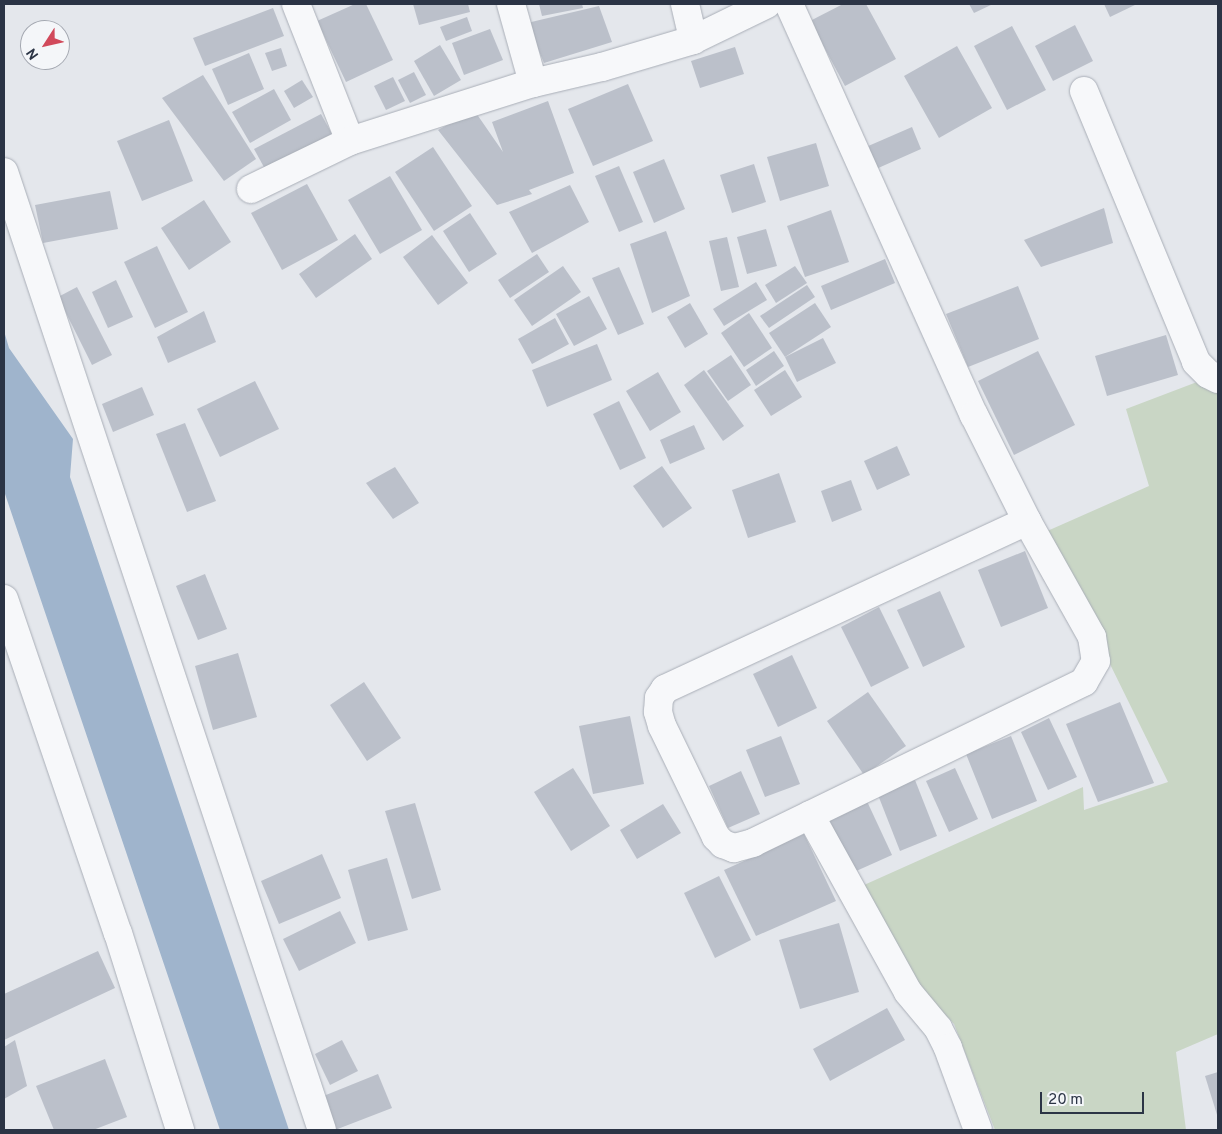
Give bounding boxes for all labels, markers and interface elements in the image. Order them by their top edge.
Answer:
north arrow [20,20,70,70]
text: N [23,44,43,62]
scale bar [1042,1082,1146,1114]
text: 20 m [1048,1091,1083,1110]

